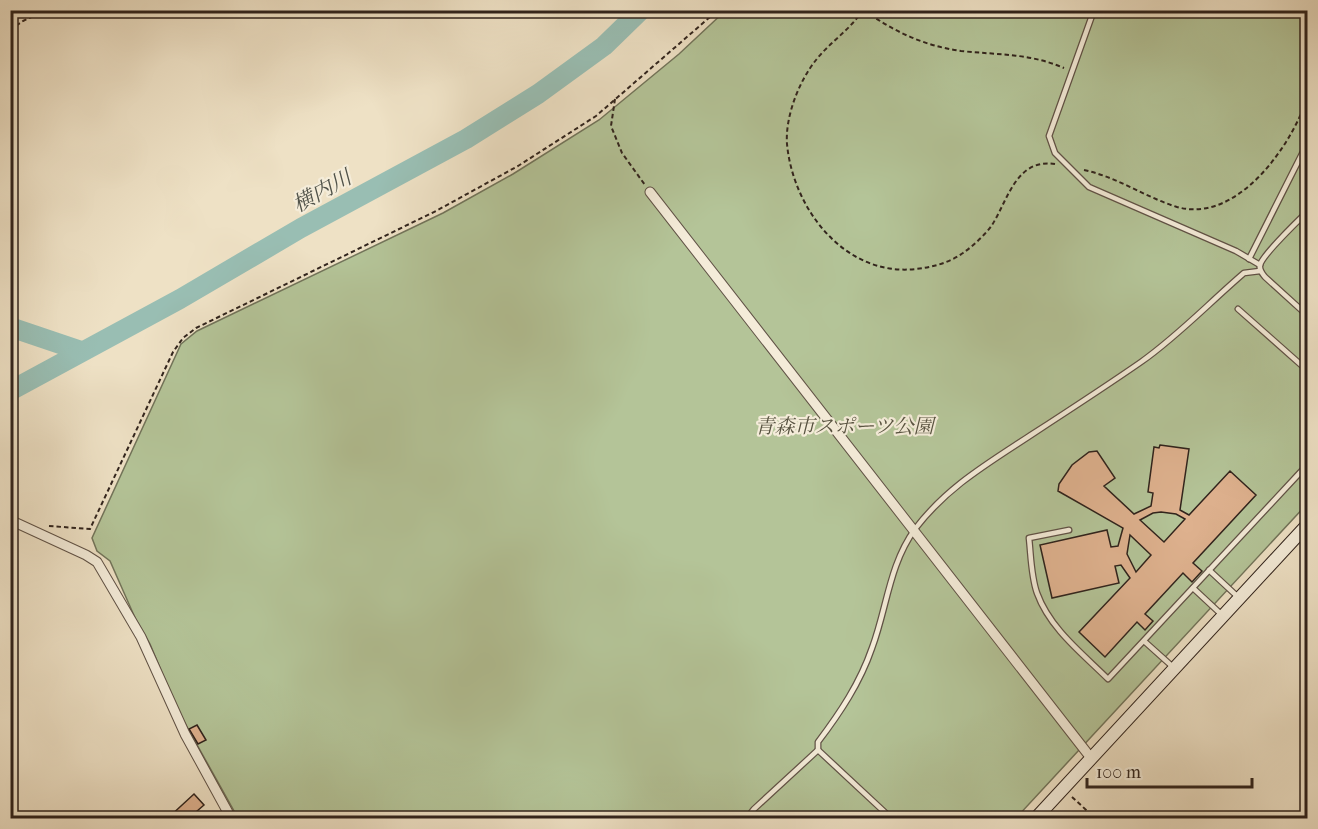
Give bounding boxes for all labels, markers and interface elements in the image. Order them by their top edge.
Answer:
water label: 横内川 [289,164,357,217]
park label: 青森市スポーツ公園 [754,415,937,438]
scale bar [1087,751,1252,789]
text: 100 m [1096,762,1141,783]

